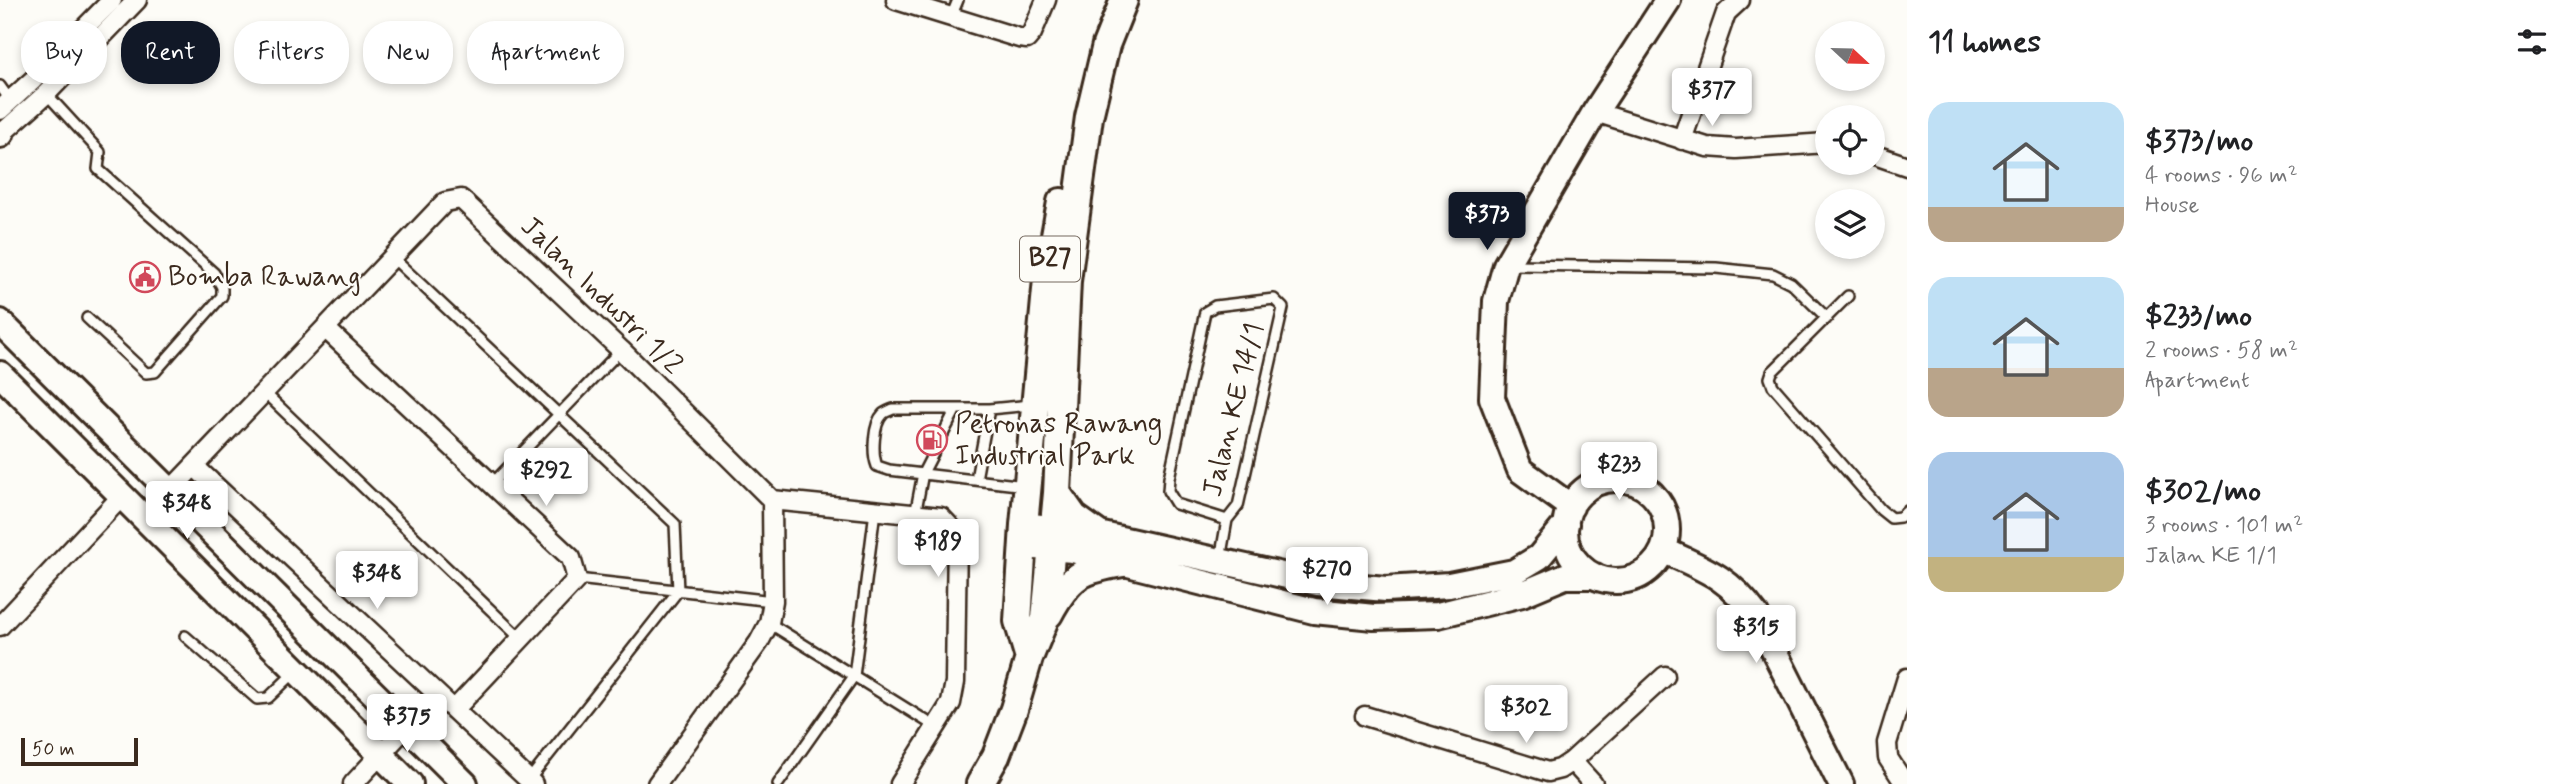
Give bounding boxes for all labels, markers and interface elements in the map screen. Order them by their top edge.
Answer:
chip: Buy [21,21,107,84]
chip: Rent [121,21,220,84]
chip: Filters [234,21,349,84]
chip: New [363,21,453,84]
chip: Apartment [467,21,624,84]
north arrow [1815,21,1885,91]
map controls [1815,21,1885,259]
text: 11 homes [1928,23,2041,62]
icon: filters [2513,23,2551,61]
pin: $377 [1671,68,1753,128]
text: $377 [1688,76,1736,106]
button: locate [1815,105,1885,175]
text: $373/mo [2145,122,2253,161]
icon: home [1984,130,2068,214]
text: 4 rooms · 96 m² [2145,161,2298,191]
button: layers [1815,189,1885,259]
text: House [2145,191,2199,221]
pin: $373 [1446,192,1528,252]
text: $373 [1465,200,1509,230]
street label: Jalan Industri 1/2 [512,209,690,383]
road number: B27 [1020,236,1080,282]
place label: Bomba Rawang [168,259,361,296]
public building icon: Bomba Rawang [128,260,162,294]
text: $233/mo [2145,297,2252,336]
icon: home [1984,305,2068,389]
street label: Jalan KE 14/1 [1195,319,1273,501]
text: 2 rooms · 58 m² [2145,336,2298,366]
text: Apartment [2145,366,2250,396]
place label: Petronas Rawang Industrial Park [955,406,1162,475]
fuel station icon: Petronas Rawang Industrial Park [915,423,949,457]
pin: $233 [1578,442,1660,502]
pin: $292 [505,448,587,508]
text: $233 [1597,450,1641,480]
text: $292 [520,456,572,486]
text: $302/mo [2145,472,2261,511]
icon: home [1984,480,2068,564]
pin: $348 [146,482,228,541]
text: $348 [162,489,212,519]
text: 3 rooms · 101 m² [2145,511,2303,541]
pin: $189 [897,520,979,579]
text: $189 [914,527,962,557]
text: Jalan KE 1/1 [2145,541,2277,571]
pin: $270 [1286,548,1368,607]
pin: $348 [336,552,418,611]
text: $270 [1302,555,1352,585]
text: $348 [352,559,402,589]
pin: $315 [1715,606,1797,665]
text: $315 [1733,613,1779,643]
pin: $302 [1485,686,1567,745]
text: $302 [1501,693,1551,723]
pin: $375 [366,694,448,754]
text: $375 [383,702,431,732]
scale bar [21,735,138,767]
text: 50 m [32,737,75,762]

